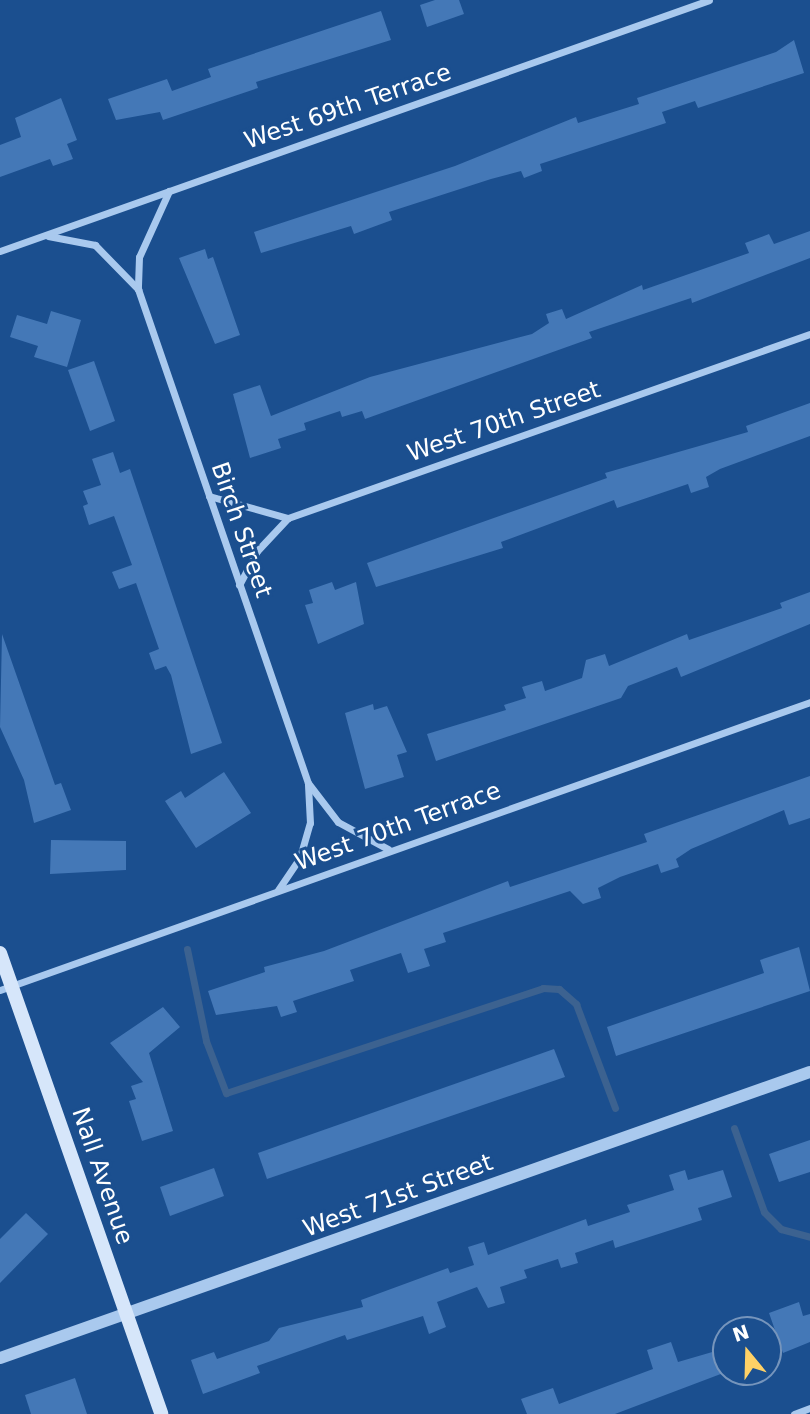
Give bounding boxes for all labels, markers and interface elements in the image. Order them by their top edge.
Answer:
street label: West 69th Terrace [241,58,455,156]
street label: West 70th Street [404,375,604,469]
street label: Birch Street [204,458,278,602]
street label: West 70th Terrace [291,776,505,878]
street label: Nall Avenue [65,1104,139,1248]
street label: West 71st Street [299,1148,497,1244]
north arrow [712,1316,782,1386]
text: N [730,1320,752,1346]

